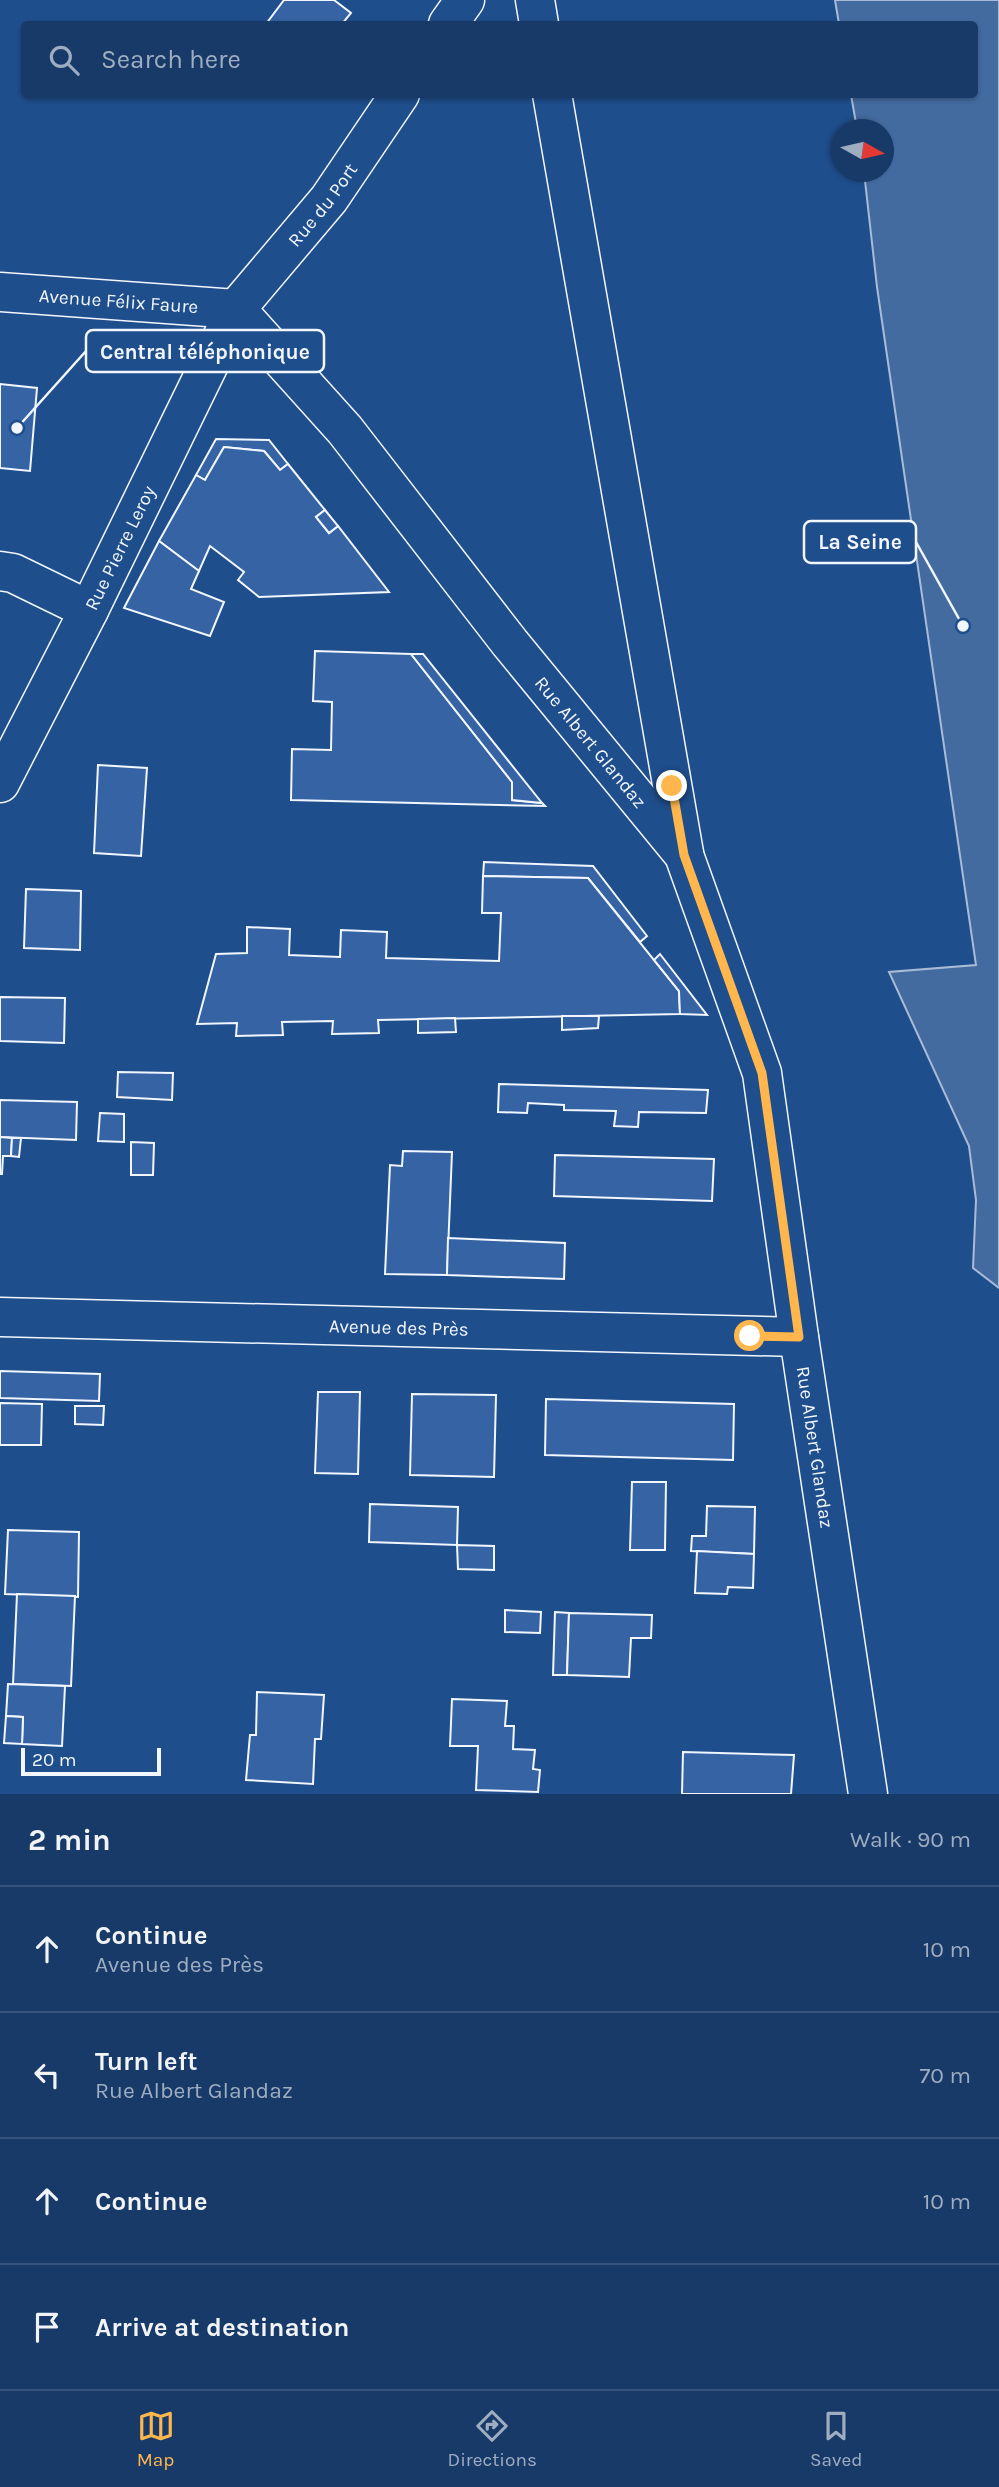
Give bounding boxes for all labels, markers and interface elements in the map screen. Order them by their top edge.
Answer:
search box [21,21,978,98]
icon: search [45,41,83,79]
text: Search here [101,44,241,75]
north arrow [831,119,894,182]
street label: Rue du Port [284,159,362,251]
street label: Avenue Félix Faure [38,285,199,318]
callout: Central téléphonique [86,330,324,372]
text: Central téléphonique [100,340,310,365]
street label: Rue Pierre Leroy [81,482,160,614]
callout: La Seine [804,521,916,563]
text: La Seine [818,530,902,554]
street label: Rue Albert Glandaz [530,672,651,813]
route end [656,770,687,801]
street label: Avenue des Près [329,1315,469,1341]
route start [734,1320,765,1351]
street label: Rue Albert Glandaz [792,1365,838,1530]
scale bar [21,1745,161,1777]
text: 20 m [32,1749,77,1771]
text: 2 min [28,1822,111,1858]
text: Walk · 90 m [850,1826,971,1853]
text: Continue [95,1920,207,1951]
icon: ahead [28,1930,66,1968]
text: 10 m [923,1936,971,1963]
text: Avenue des Près [95,1951,264,1978]
text: Turn left [95,2046,197,2077]
icon: left [28,2056,66,2094]
text: 70 m [920,2062,971,2089]
text: Rue Albert Glandaz [95,2077,293,2104]
icon: ahead [28,2182,66,2220]
text: Continue [95,2186,207,2217]
text: 10 m [923,2188,971,2215]
icon: arrive [28,2308,66,2346]
text: Arrive at destination [95,2312,349,2343]
tab: Map [137,2407,175,2471]
tab: Directions [448,2407,537,2471]
tab: Saved [810,2407,862,2471]

